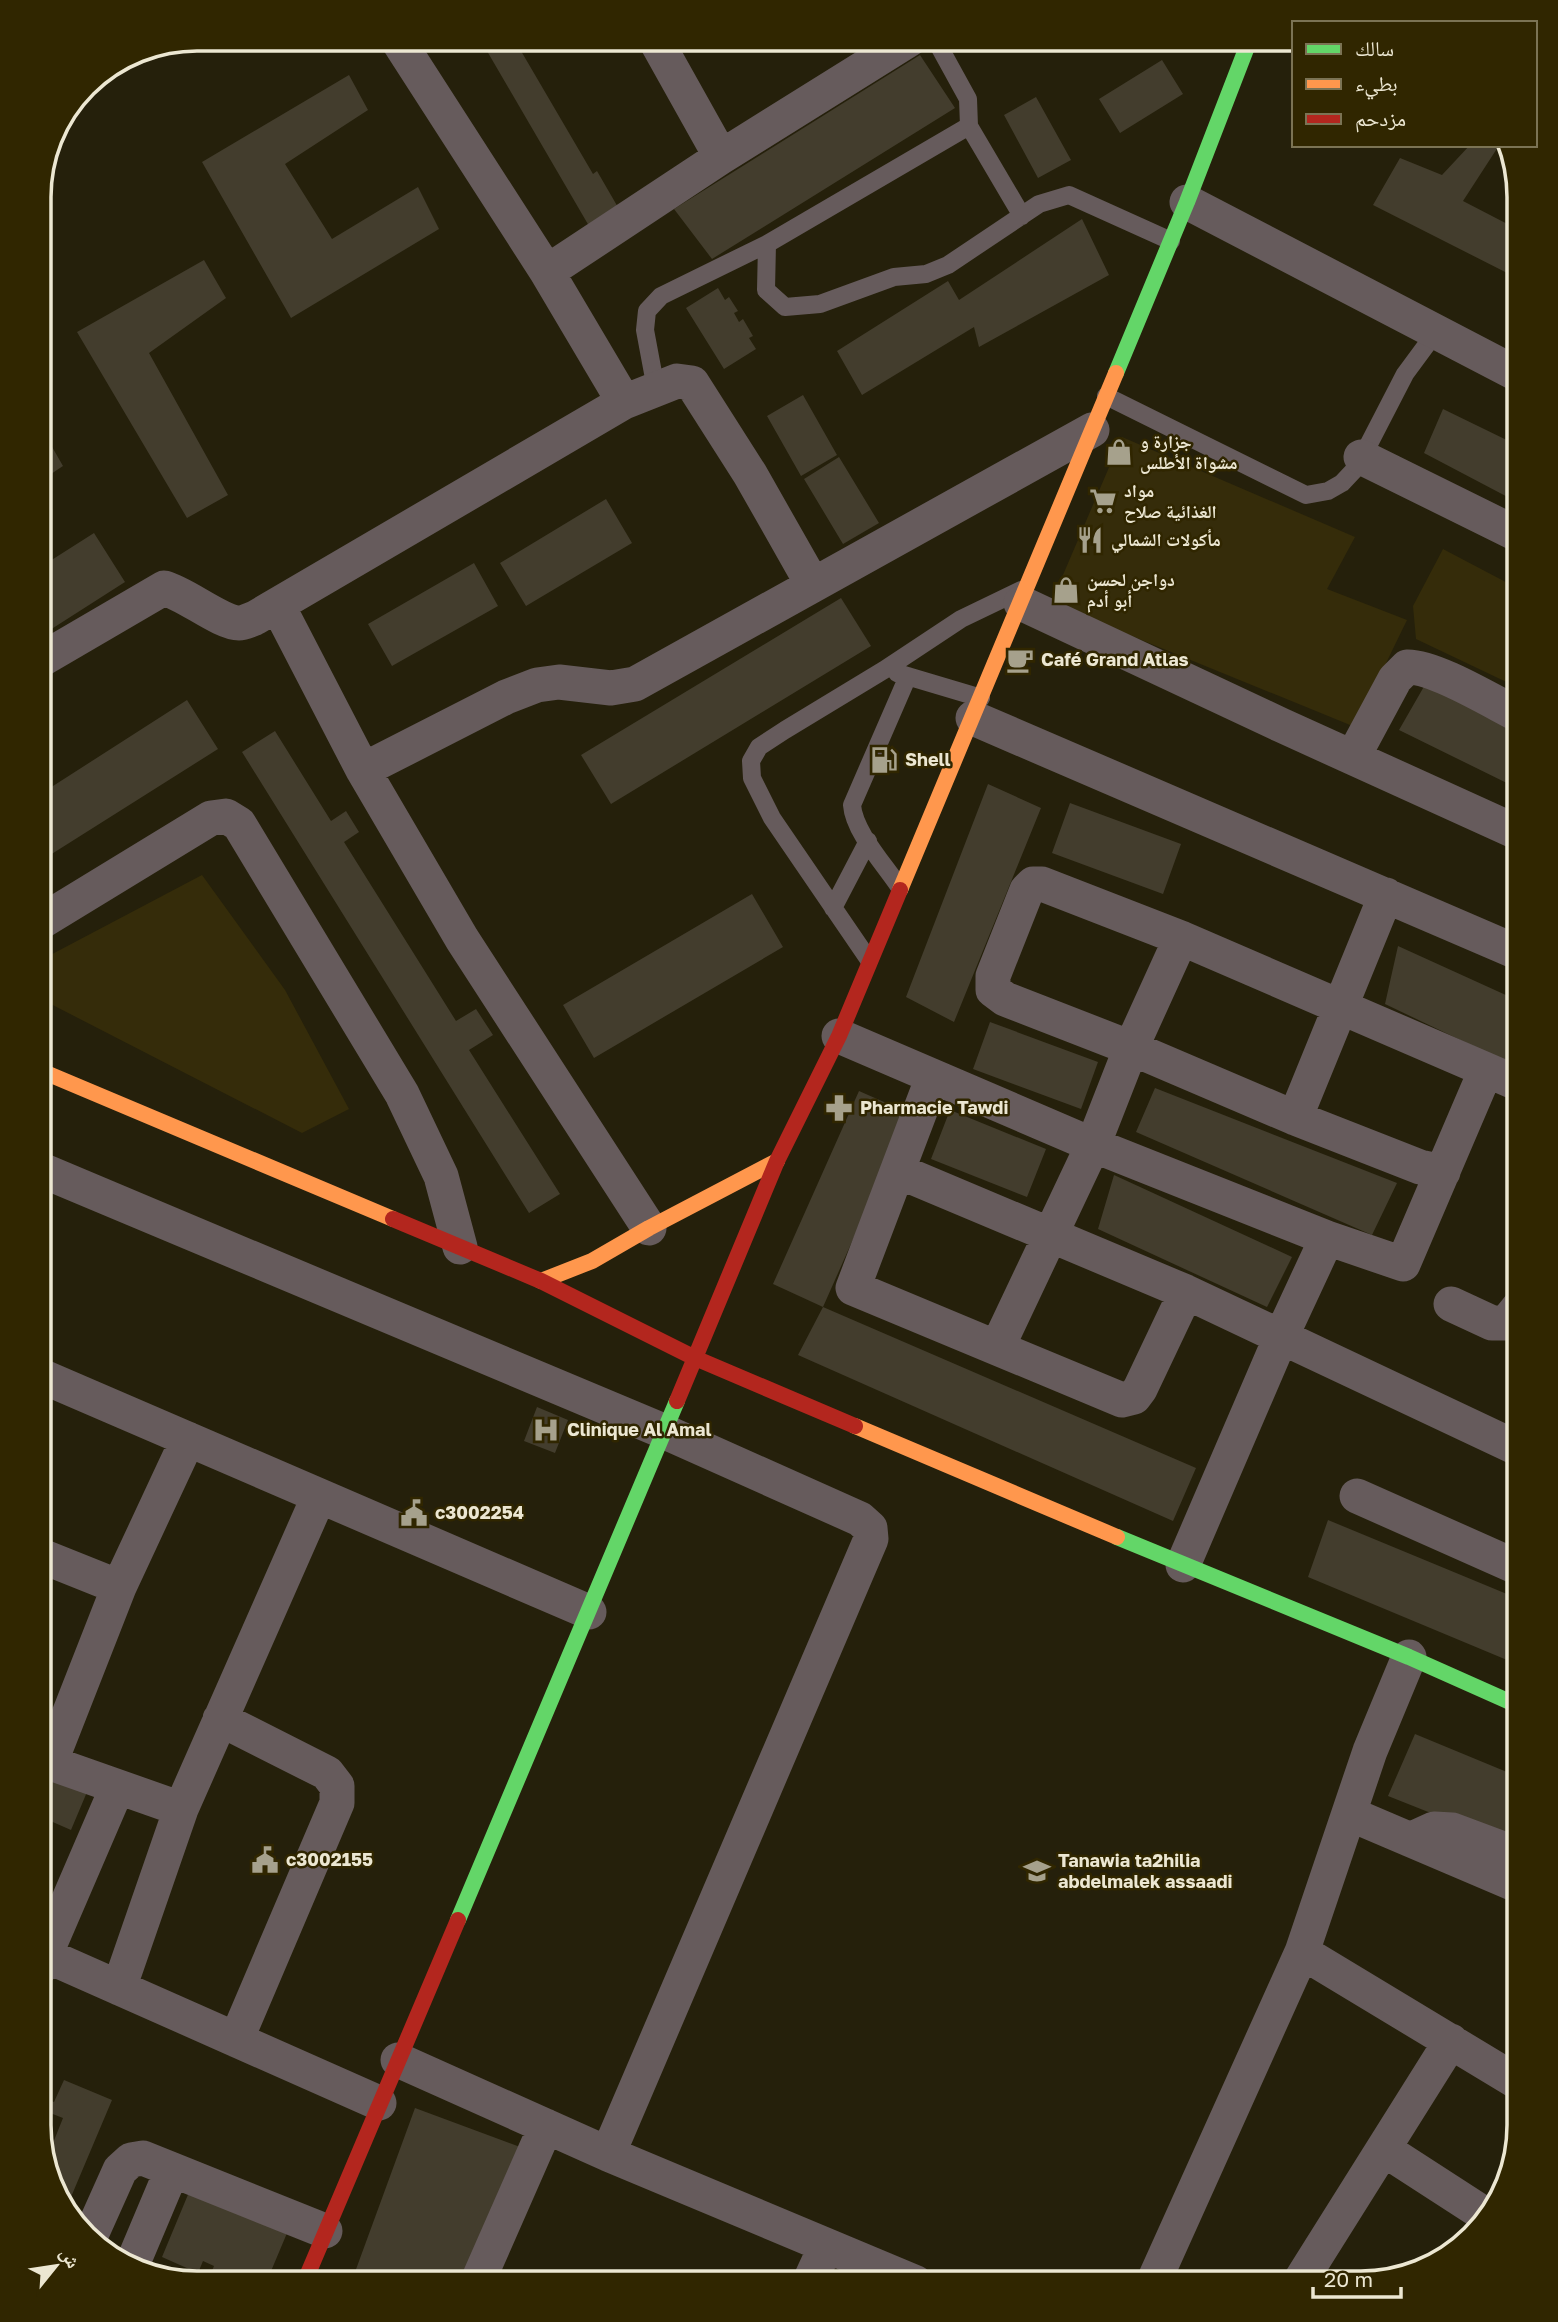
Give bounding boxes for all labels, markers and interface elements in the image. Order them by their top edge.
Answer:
legend [1292,21,1537,147]
text: سالك [1355,35,1394,61]
text: بطيء [1355,70,1398,100]
text: مزدحم [1355,105,1406,133]
place label: جزارة و مشواة الأطلس [1140,430,1238,474]
shop icon: جزارة و مشواة الأطلس [1104,437,1134,467]
place label: مواد الغذائية صلاح [1124,479,1217,523]
supermarket icon: مواد الغذائية صلاح [1088,486,1118,516]
restaurant icon: مأكولات الشمالي [1075,525,1105,555]
place label: مأكولات الشمالي [1111,528,1221,554]
place label: دواجن لحسن أبو أدم [1087,568,1175,613]
shop icon: دواجن لحسن أبو أدم [1051,575,1081,605]
cafe icon: Café Grand Atlas [1005,645,1035,675]
place label: Café Grand Atlas [1041,648,1189,670]
fuel station icon: Shell [869,745,899,775]
place label: Shell [905,748,951,770]
pharmacy icon: Pharmacie Tawdi [824,1093,854,1123]
place label: Pharmacie Tawdi [860,1096,1008,1118]
hospital icon: Clinique Al Amal [531,1415,561,1445]
place label: Clinique Al Amal [567,1418,712,1440]
public building icon: c3002254 [399,1498,429,1528]
place label: c3002254 [435,1501,524,1523]
public building icon: c3002155 [250,1845,280,1875]
place label: c3002155 [286,1848,373,1870]
place label: Tanawia ta2hilia abdelmalek assaadi [1058,1849,1232,1892]
school or university icon: Tanawia ta2hilia abdelmalek assaadi [1022,1856,1052,1886]
north arrow [21,2231,91,2301]
text: ش [55,2243,86,2272]
scale bar [1313,2256,1400,2300]
text: 20 m [1324,2266,1373,2292]

